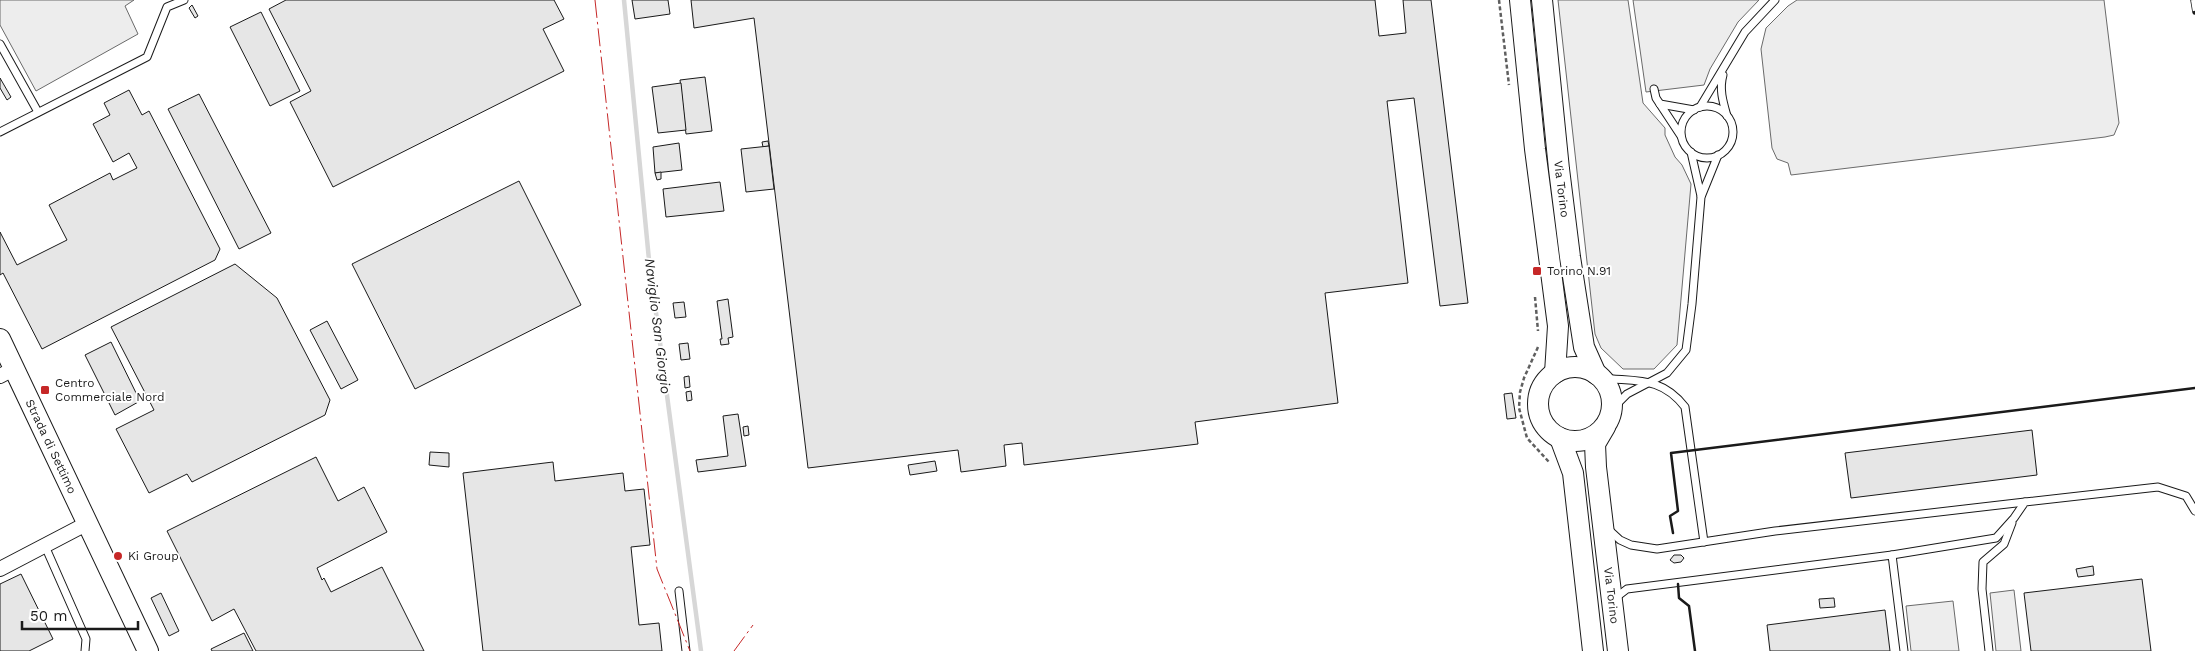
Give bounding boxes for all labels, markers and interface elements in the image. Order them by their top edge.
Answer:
street label: Via Torino [1551,160,1572,218]
water label: Naviglio San Giorgio [642,257,674,395]
place label: Torino N.91 [1547,264,1611,278]
marker: Torino N.91 [1531,265,1543,277]
place label: Centro Commerciale Nord [55,376,164,404]
marker: Centro Commerciale Nord [39,384,51,396]
street label: Strada di Settimo [23,397,79,496]
place label: Ki Group [128,549,179,563]
marker: Ki Group [112,550,124,562]
street label: Via Torino [1601,566,1622,625]
scale bar [22,598,139,630]
text: 50 m [30,607,67,625]

